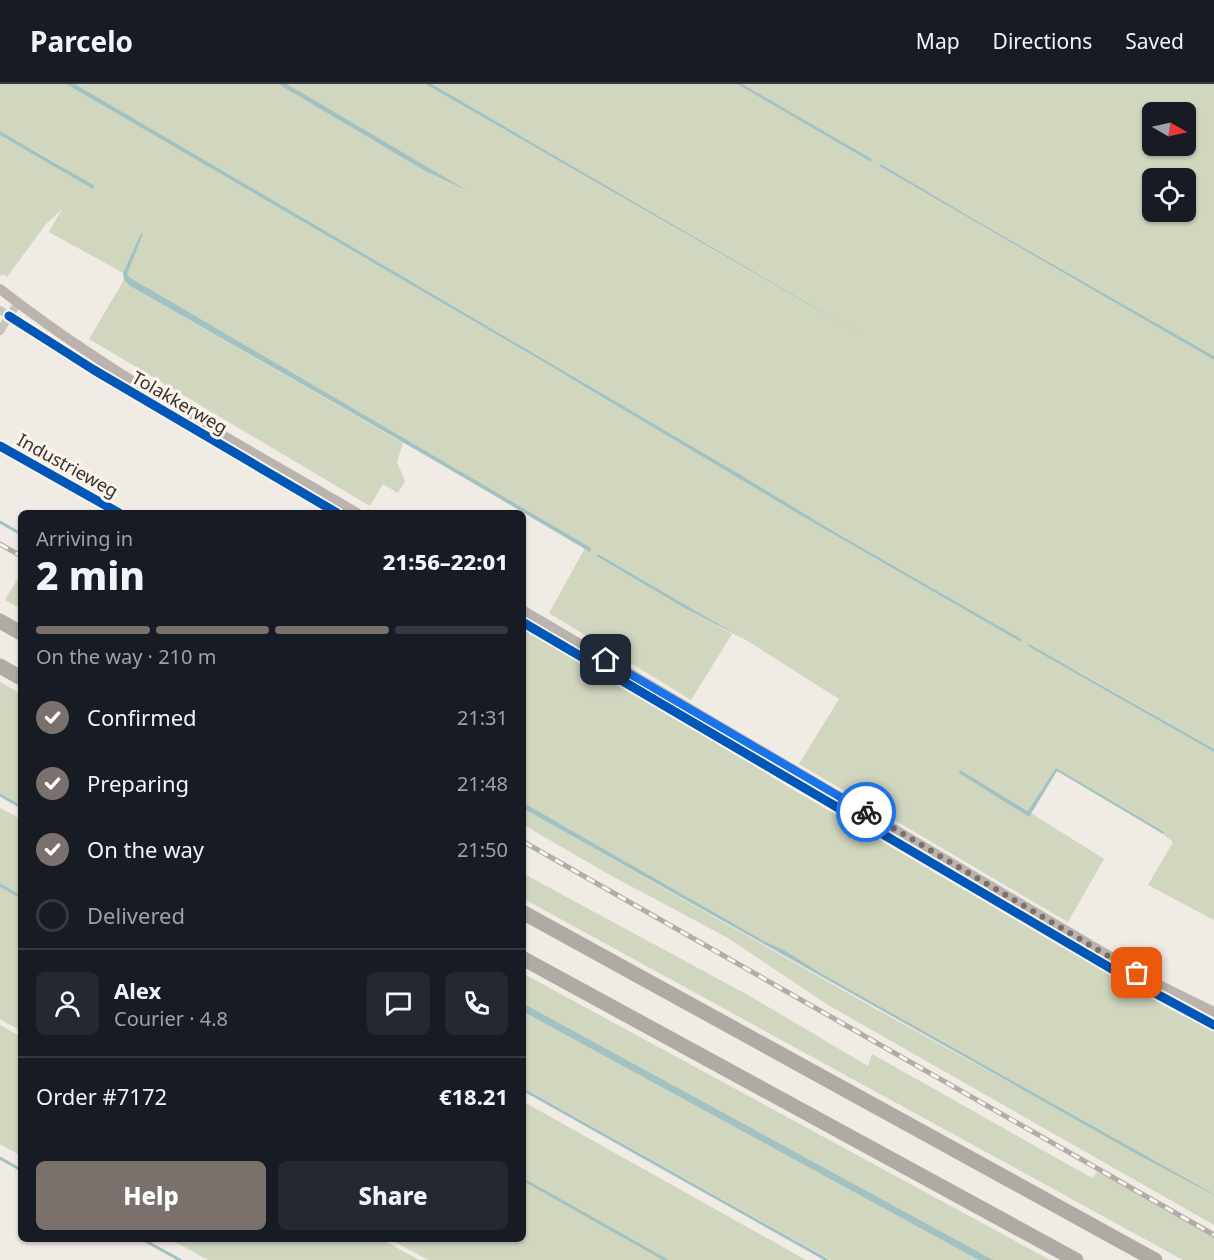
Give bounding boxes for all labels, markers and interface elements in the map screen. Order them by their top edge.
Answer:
text: Parcelo [30,22,133,60]
text: Map [916,27,960,55]
text: Directions [993,27,1092,55]
text: Saved [1125,27,1184,55]
north arrow [1142,102,1196,156]
map controls [1142,102,1196,222]
button: locate [1142,168,1196,222]
street label: Tolakkerweg [128,365,232,439]
street label: Industrieweg [13,427,123,503]
text: Arriving in [36,525,133,552]
text: 21:56–22:01 [383,546,508,576]
text: 2 min [36,548,145,601]
pin [580,634,631,685]
text: On the way · 210 m [36,643,216,670]
icon: home [589,643,622,676]
icon: check [36,701,69,734]
text: Confirmed [87,702,197,732]
text: 21:31 [457,704,508,731]
icon: check [36,767,69,800]
text: Preparing [87,768,189,798]
text: 21:48 [457,770,508,797]
courier [836,782,896,842]
icon: bike [850,796,883,829]
icon: check [36,833,69,866]
text: On the way [87,834,204,864]
text: 21:50 [457,836,508,863]
text: Delivered [87,900,185,930]
pin [1111,947,1162,998]
icon: bag [1120,956,1153,989]
button: person [36,972,99,1035]
button: chat [367,972,430,1035]
button: phone [445,972,508,1035]
text: Alex [114,975,161,1005]
text: Courier · 4.8 [114,1005,228,1032]
text: Order #7172 [36,1081,167,1111]
text: €18.21 [439,1081,508,1111]
button: Help [36,1161,266,1230]
button: Share [278,1161,508,1230]

